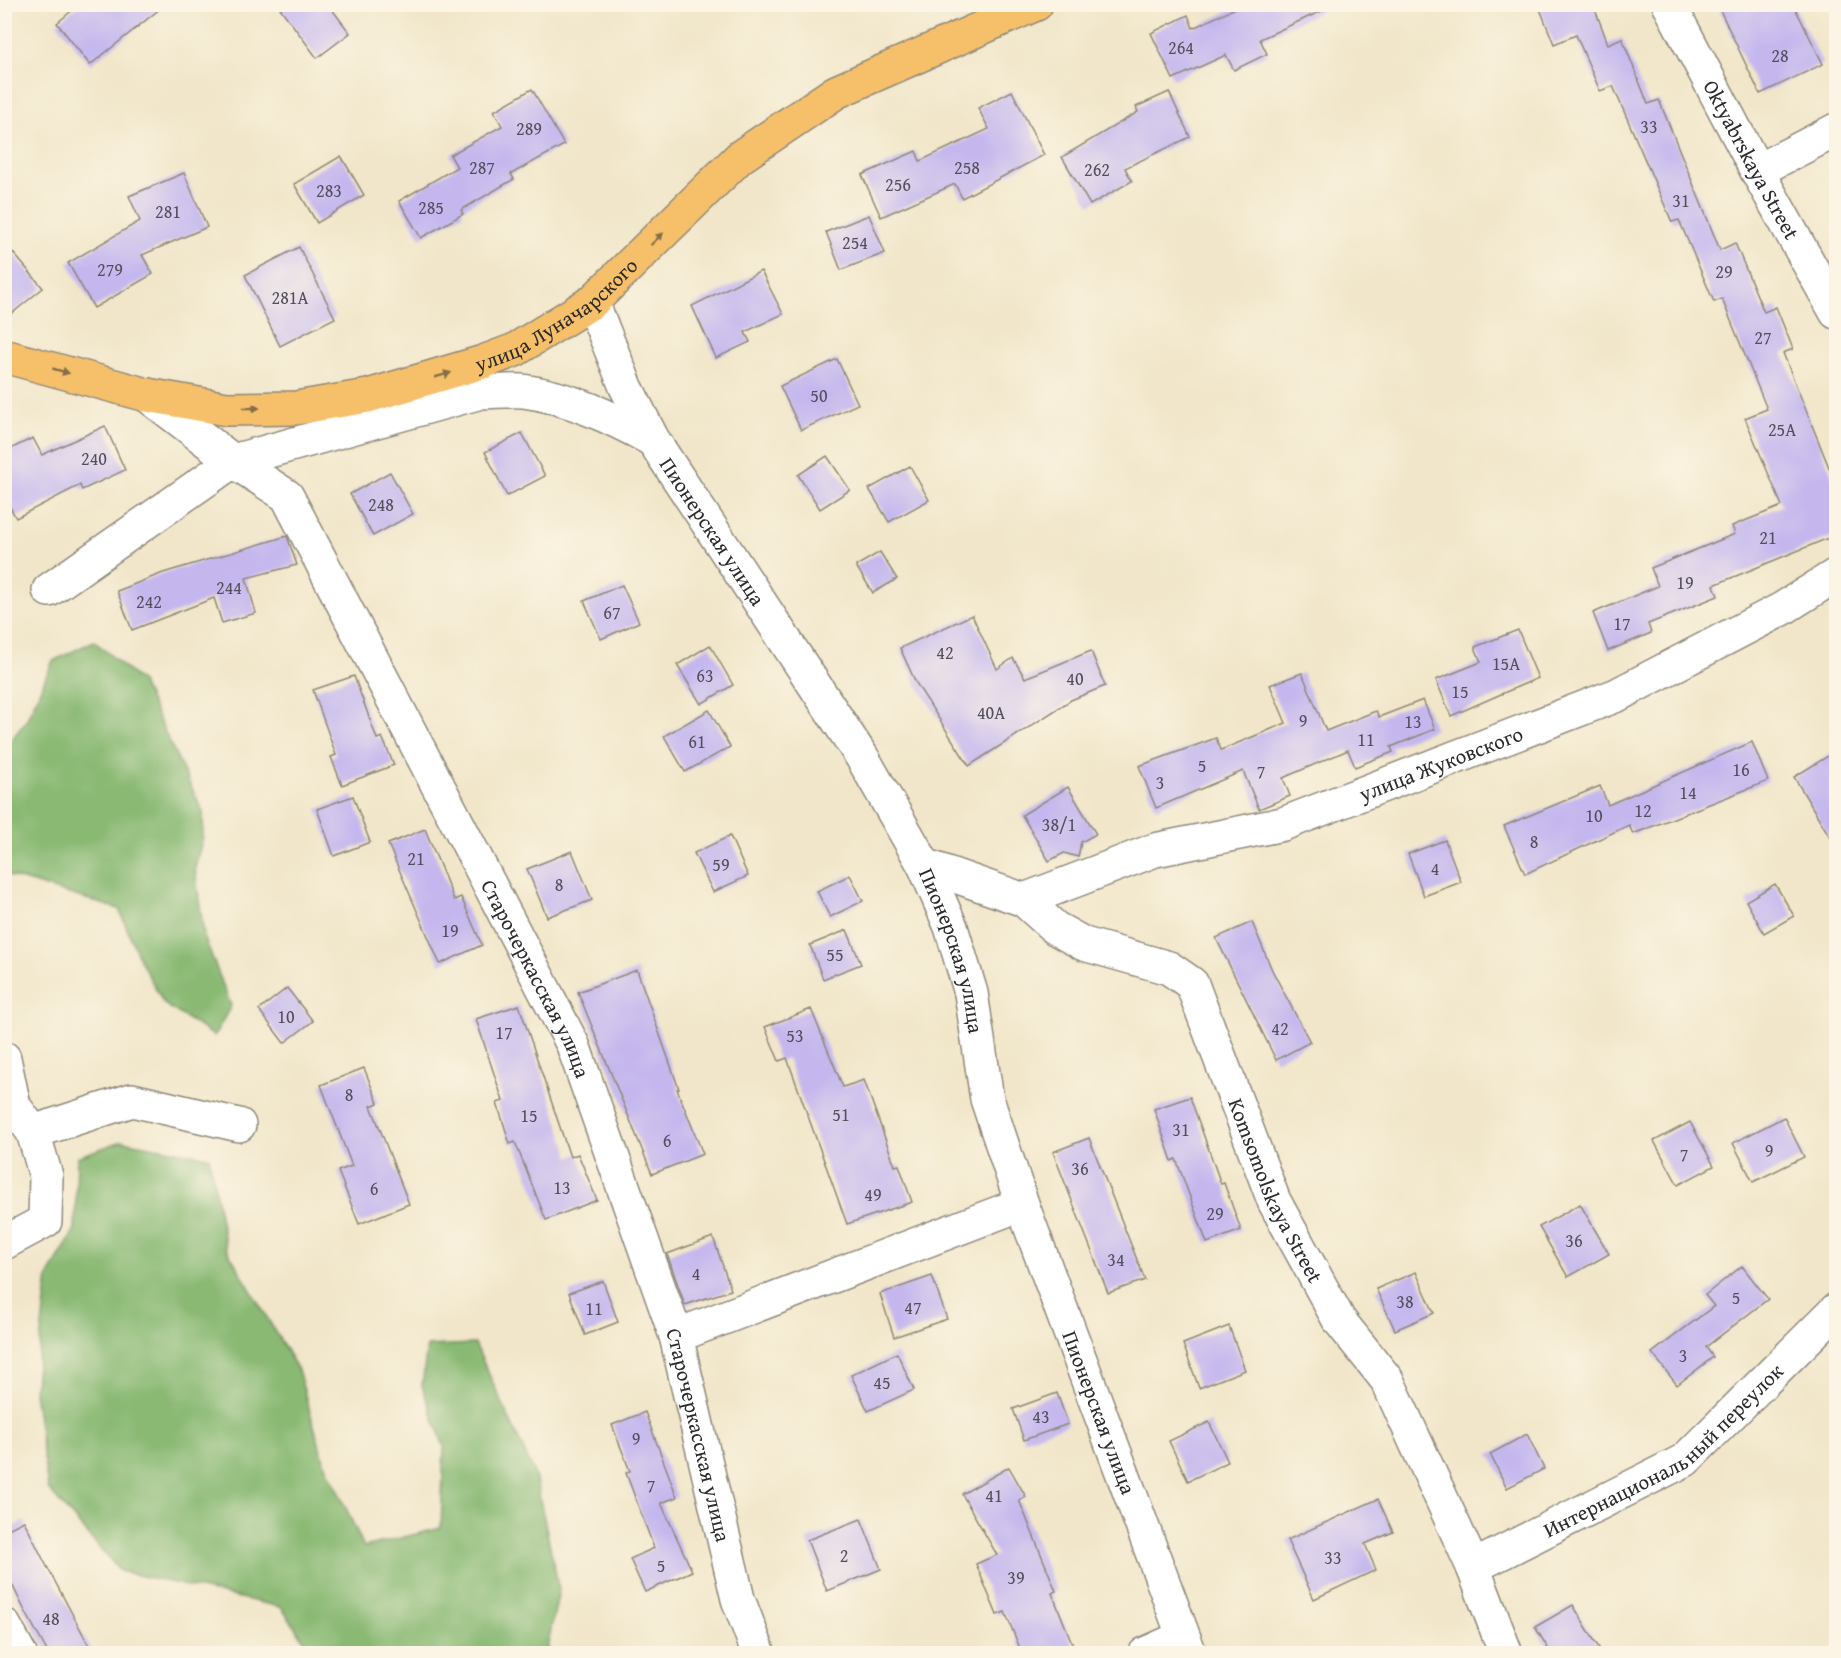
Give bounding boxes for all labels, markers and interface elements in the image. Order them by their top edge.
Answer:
house number: 264 [1168,34,1194,61]
house number: 28 [1771,42,1789,69]
street label: Oktyabrskaya Street [1696,74,1808,245]
house number: 33 [1640,113,1658,140]
house number: 289 [516,115,542,142]
house number: 287 [469,154,495,181]
house number: 258 [954,154,980,181]
house number: 262 [1084,156,1110,183]
house number: 256 [885,171,911,198]
house number: 283 [316,177,342,204]
house number: 31 [1672,187,1690,214]
house number: 285 [418,194,444,221]
house number: 281 [155,198,181,225]
house number: 254 [842,229,868,256]
one-way arrow [649,232,663,246]
street label: улица Луначарского [470,250,644,379]
house number: 279 [97,256,123,283]
house number: 29 [1715,258,1733,285]
house number: 281А [272,284,309,311]
house number: 27 [1754,324,1772,351]
one-way arrow [52,367,70,377]
one-way arrow [434,370,452,379]
house number: 50 [810,382,828,409]
one-way arrow [242,404,261,413]
house number: 25А [1768,416,1796,443]
house number: 240 [81,445,107,472]
street label: Пионерская улица [653,450,773,611]
house number: 248 [368,491,394,518]
house number: 21 [1759,524,1777,551]
house number: 19 [1676,569,1694,596]
house number: 244 [216,574,242,601]
house number: 242 [136,588,162,615]
house number: 67 [603,599,621,626]
house number: 17 [1613,610,1631,637]
house number: 42 [936,639,954,666]
house number: 15А [1492,650,1520,677]
house number: 63 [696,662,714,689]
house number: 40 [1066,665,1084,692]
house number: 15 [1451,678,1469,705]
house number: 40А [977,699,1005,726]
house number: 9 [1299,707,1307,734]
house number: 13 [1404,708,1422,735]
street label: улица Жуковского [1353,717,1527,809]
house number: 11 [1357,726,1375,753]
house number: 61 [688,728,706,755]
house number: 5 [1198,752,1206,779]
house number: 16 [1732,756,1750,783]
house number: 7 [1257,758,1265,785]
house number: 3 [1156,769,1164,796]
house number: 14 [1679,779,1697,806]
house number: 12 [1634,797,1652,824]
house number: 10 [1585,802,1603,829]
house number: 38/1 [1042,811,1076,838]
house number: 8 [1530,828,1538,855]
house number: 21 [407,845,425,872]
house number: 59 [712,851,730,878]
house number: 4 [1431,855,1439,882]
street label: Пионерская улица [912,863,992,1035]
house number: 8 [555,871,563,898]
street label: Старочеркасская улица [474,874,599,1082]
house number: 19 [441,917,459,944]
house number: 55 [826,941,844,968]
house number: 10 [277,1003,295,1030]
house number: 42 [1271,1015,1289,1042]
house number: 17 [495,1019,513,1046]
house number: 53 [786,1022,804,1049]
house number: 8 [345,1081,353,1108]
street label: Komsomolskaya Street [1221,1093,1331,1289]
house number: 51 [832,1101,850,1128]
house number: 15 [520,1102,538,1129]
house number: 31 [1172,1116,1190,1143]
house number: 6 [663,1127,671,1154]
house number: 9 [1765,1137,1773,1164]
house number: 7 [1680,1141,1688,1168]
house number: 36 [1071,1155,1089,1182]
house number: 13 [553,1174,571,1201]
house number: 6 [370,1175,378,1202]
house number: 49 [864,1181,882,1208]
house number: 29 [1206,1200,1224,1227]
house number: 36 [1565,1227,1583,1254]
house number: 34 [1107,1246,1125,1273]
house number: 4 [692,1260,700,1287]
house number: 5 [1732,1284,1740,1311]
house number: 38 [1396,1288,1414,1315]
house number: 47 [904,1294,922,1321]
house number: 11 [585,1295,603,1322]
street label: Старочеркасская улица [659,1323,739,1545]
street label: Пионерская улица [1055,1326,1144,1498]
house number: 3 [1679,1342,1687,1369]
street label: Интернациональный переулок [1538,1356,1790,1545]
house number: 45 [873,1369,891,1396]
house number: 43 [1032,1403,1050,1430]
house number: 9 [632,1425,640,1452]
house number: 7 [647,1472,655,1499]
house number: 41 [985,1482,1003,1509]
house number: 2 [840,1542,848,1569]
house number: 33 [1324,1544,1342,1571]
house number: 5 [657,1552,665,1579]
house number: 39 [1007,1564,1025,1591]
house number: 48 [42,1605,60,1632]

